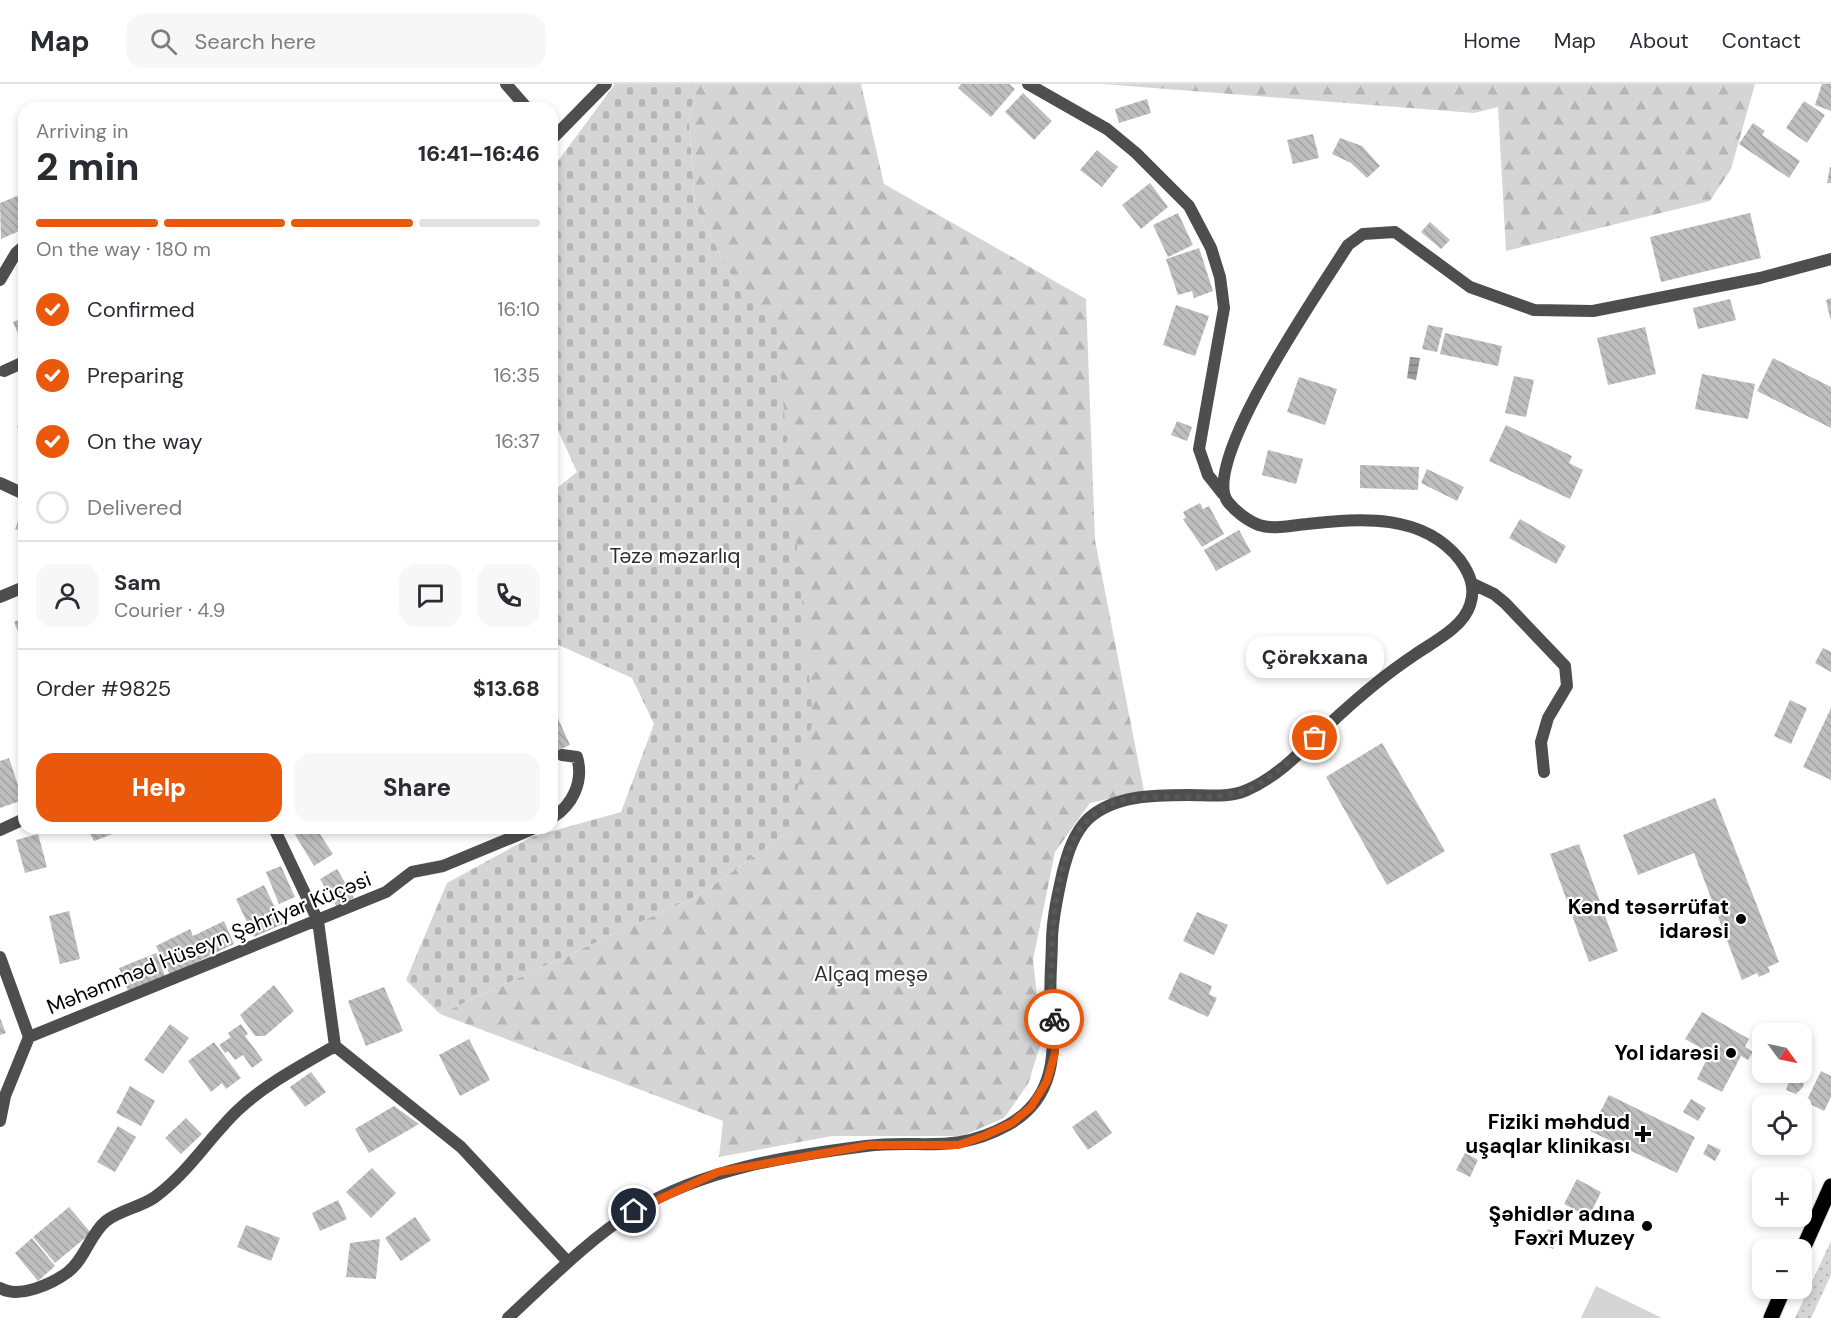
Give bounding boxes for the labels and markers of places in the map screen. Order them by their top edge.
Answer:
callout: Çörəkxana [1246,636,1384,678]
pin [1289,712,1340,763]
place label: Kənd təsərrüfat idarəsi [1568,893,1729,945]
marker: Kənd təsərrüfat idarəsi [1734,912,1748,926]
place label: Yol idarəsi [1614,1039,1719,1067]
marker: Yol idarəsi [1724,1046,1738,1060]
place label: Fiziki məhdud uşaqlar klinikası [1465,1108,1630,1160]
marker: Fiziki məhdud uşaqlar klinikası [1634,1125,1652,1143]
pin [608,1185,659,1236]
place label: Şəhidlər adına Fəxri Muzey [1488,1200,1635,1252]
marker: Şəhidlər adına Fəxri Muzey [1640,1219,1654,1233]

